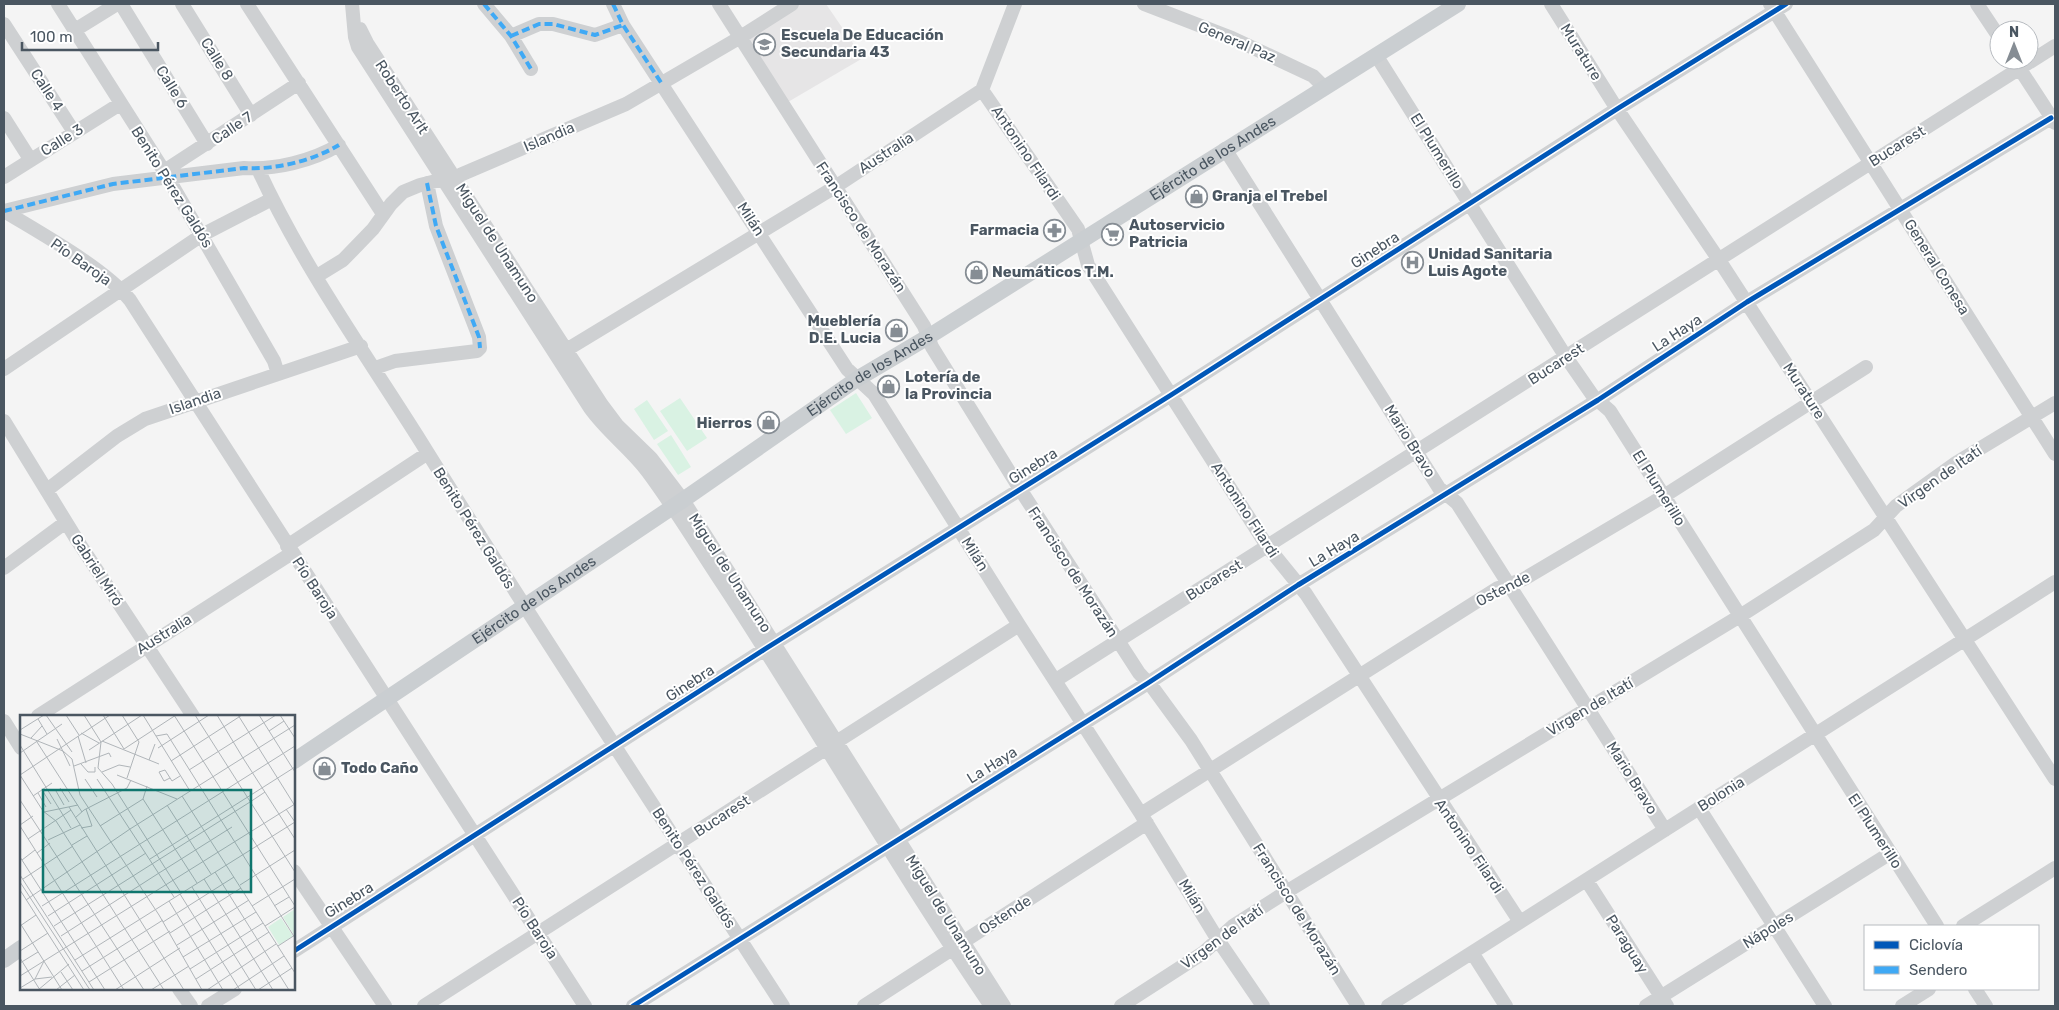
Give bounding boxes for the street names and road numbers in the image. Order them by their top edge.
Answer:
street label: General Paz [1195,18,1279,67]
street label: Murature [1557,20,1605,84]
street label: Calle 8 [197,34,237,84]
street label: Roberto Arlt [371,57,433,137]
street label: Calle 6 [152,62,192,112]
street label: Calle 4 [27,65,67,115]
street label: Antonino Filardi [988,102,1064,204]
street label: Calle 7 [208,108,256,148]
street label: El Plumerillo [1407,110,1467,192]
street label: Ejército de los Andes [1146,112,1279,205]
street label: Islandia [521,118,577,156]
street label: Calle 3 [37,120,87,160]
street label: Bucarest [1865,122,1929,170]
street label: Benito Pérez Galdós [127,123,217,251]
street label: Australia [855,129,917,177]
street label: Francisco de Morazán [812,158,910,296]
street label: Miguel de Unamuno [452,180,542,306]
street label: Milán [733,199,769,239]
street label: General Conesa [1900,216,1974,318]
street label: Ginebra [1347,228,1403,272]
street label: Pío Baroja [47,235,115,289]
street label: La Haya [1649,310,1705,356]
street label: Ejército de los Andes [803,327,936,420]
street label: Bucarest [1525,339,1587,389]
street label: Murature [1779,359,1829,423]
street label: Islandia [167,384,223,418]
street label: Mario Bravo [1381,401,1439,481]
street label: Virgen de Itatí [1895,441,1986,512]
street label: Ginebra [1005,444,1061,488]
street label: El Plumerillo [1629,447,1689,529]
street label: Antonino Filardi [1207,459,1283,561]
street label: Benito Pérez Galdós [429,464,519,592]
street label: Francisco de Morazán [1024,503,1122,641]
street label: Miguel de Unamuno [685,510,775,636]
street label: La Haya [1306,527,1362,571]
street label: Gabriel Miró [67,531,127,609]
street label: Milán [958,534,992,574]
street label: Ejército de los Andes [469,552,600,648]
street label: Pío Baroja [288,554,342,622]
street label: Bucarest [1182,556,1246,604]
street label: Ostende [1473,568,1533,610]
street label: Australia [133,610,195,658]
street label: Ginebra [662,661,718,705]
street label: Virgen de Itatí [1543,673,1638,740]
street label: Mario Bravo [1603,738,1661,818]
street label: La Haya [964,743,1020,787]
street label: Bolonia [1694,773,1748,815]
street label: El Plumerillo [1844,790,1906,872]
street label: Bucarest [691,791,753,841]
street label: Antonino Filardi [1431,795,1507,897]
street label: Benito Pérez Galdós [648,804,740,932]
street label: Francisco de Morazán [1249,840,1345,978]
street label: Miguel de Unamuno [902,852,990,978]
street label: Milán [1175,876,1209,916]
street label: Ginebra [321,878,377,922]
street label: Ostende [976,892,1034,938]
street label: Pío Baroja [508,894,562,962]
street label: Virgen de Itatí [1177,900,1268,973]
street label: Nápoles [1740,907,1797,952]
street label: Paraguay [1602,911,1652,977]

